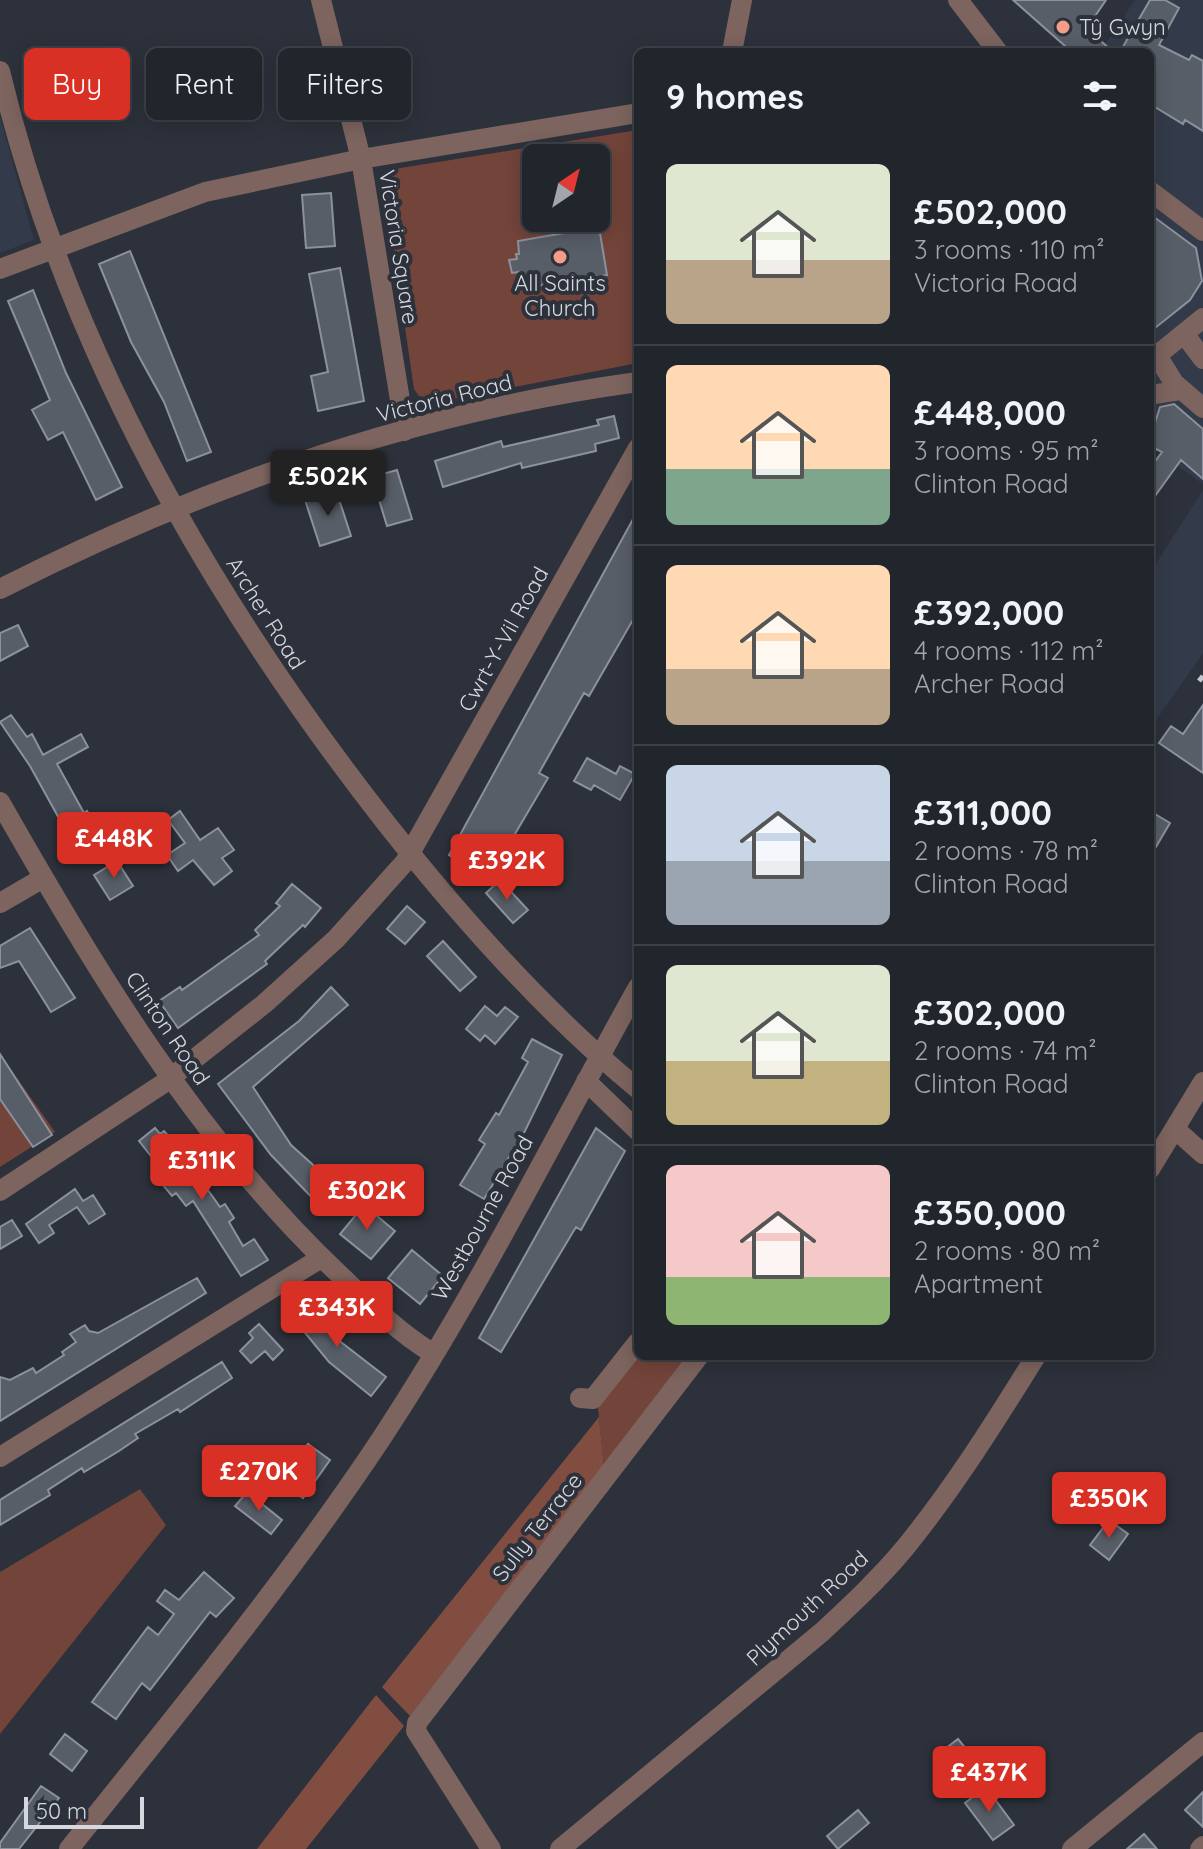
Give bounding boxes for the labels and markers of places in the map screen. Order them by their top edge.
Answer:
place label: Tŷ Gwyn [1079,13,1166,41]
marker: Tŷ Gwyn [1054,18,1072,36]
marker: All Saints Church [551,248,569,266]
place label: All Saints Church [514,269,606,322]
pin: £502K [272,450,384,518]
pin: £448K [58,812,170,880]
pin: £392K [451,834,563,902]
pin: £311K [146,1134,258,1202]
pin: £302K [311,1164,423,1232]
pin: £343K [281,1281,393,1349]
pin: £270K [203,1445,315,1513]
pin: £350K [1053,1472,1165,1540]
pin: £437K [933,1746,1045,1814]

